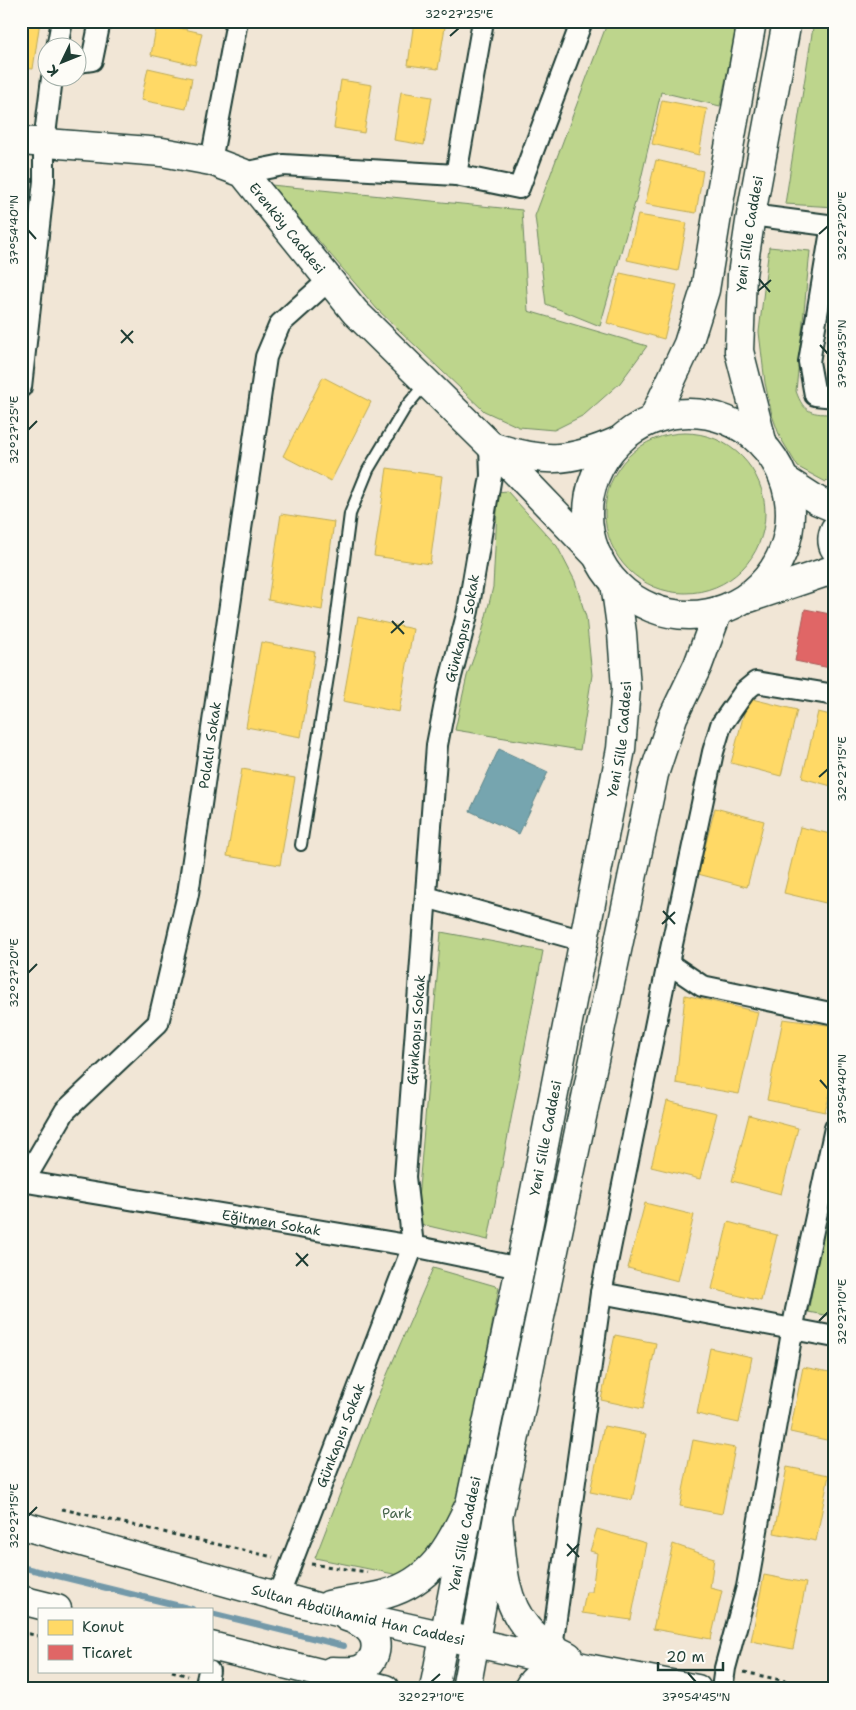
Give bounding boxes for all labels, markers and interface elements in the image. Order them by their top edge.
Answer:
text: 32°27'25"E [425,6,493,22]
north arrow [38,38,88,88]
text: K [42,61,62,81]
street label: Yeni Sille Caddesi [732,174,767,292]
street label: Erenköy Caddesi [245,179,329,277]
text: 32°27'20"E [834,191,850,261]
text: 37°54'40"N [6,195,22,265]
text: 37°54'35"N [834,319,850,389]
text: 32°27'25"E [6,396,22,464]
street label: Günkapısı Sokak [441,573,483,684]
street label: Yeni Sille Caddesi [603,680,635,799]
street label: Polatlı Sokak [194,700,225,790]
text: 32°27'15"E [834,736,850,802]
text: 32°27'20"E [6,938,22,1008]
street label: Günkapısı Sokak [403,974,429,1086]
text: 37°54'40"N [834,1054,850,1124]
street label: Yeni Sille Caddesi [525,1079,565,1198]
street label: Eğitmen Sokak [221,1205,322,1240]
text: 32°27'10"E [834,1279,850,1345]
street label: Günkapısı Sokak [312,1380,369,1490]
street label: Yeni Sille Caddesi [444,1474,485,1593]
text: 32°27'15"E [6,1483,22,1549]
park label: Park [382,1504,412,1522]
street label: Sultan Abdülhamid Han Caddesi [249,1580,467,1649]
legend [38,1608,212,1672]
text: Konut [82,1617,124,1637]
scale bar [658,1640,724,1672]
text: Ticaret [82,1643,133,1663]
text: 20 m [666,1647,705,1667]
text: 32°27'10"E [398,1689,464,1705]
text: 37°54'45"N [661,1689,731,1705]

